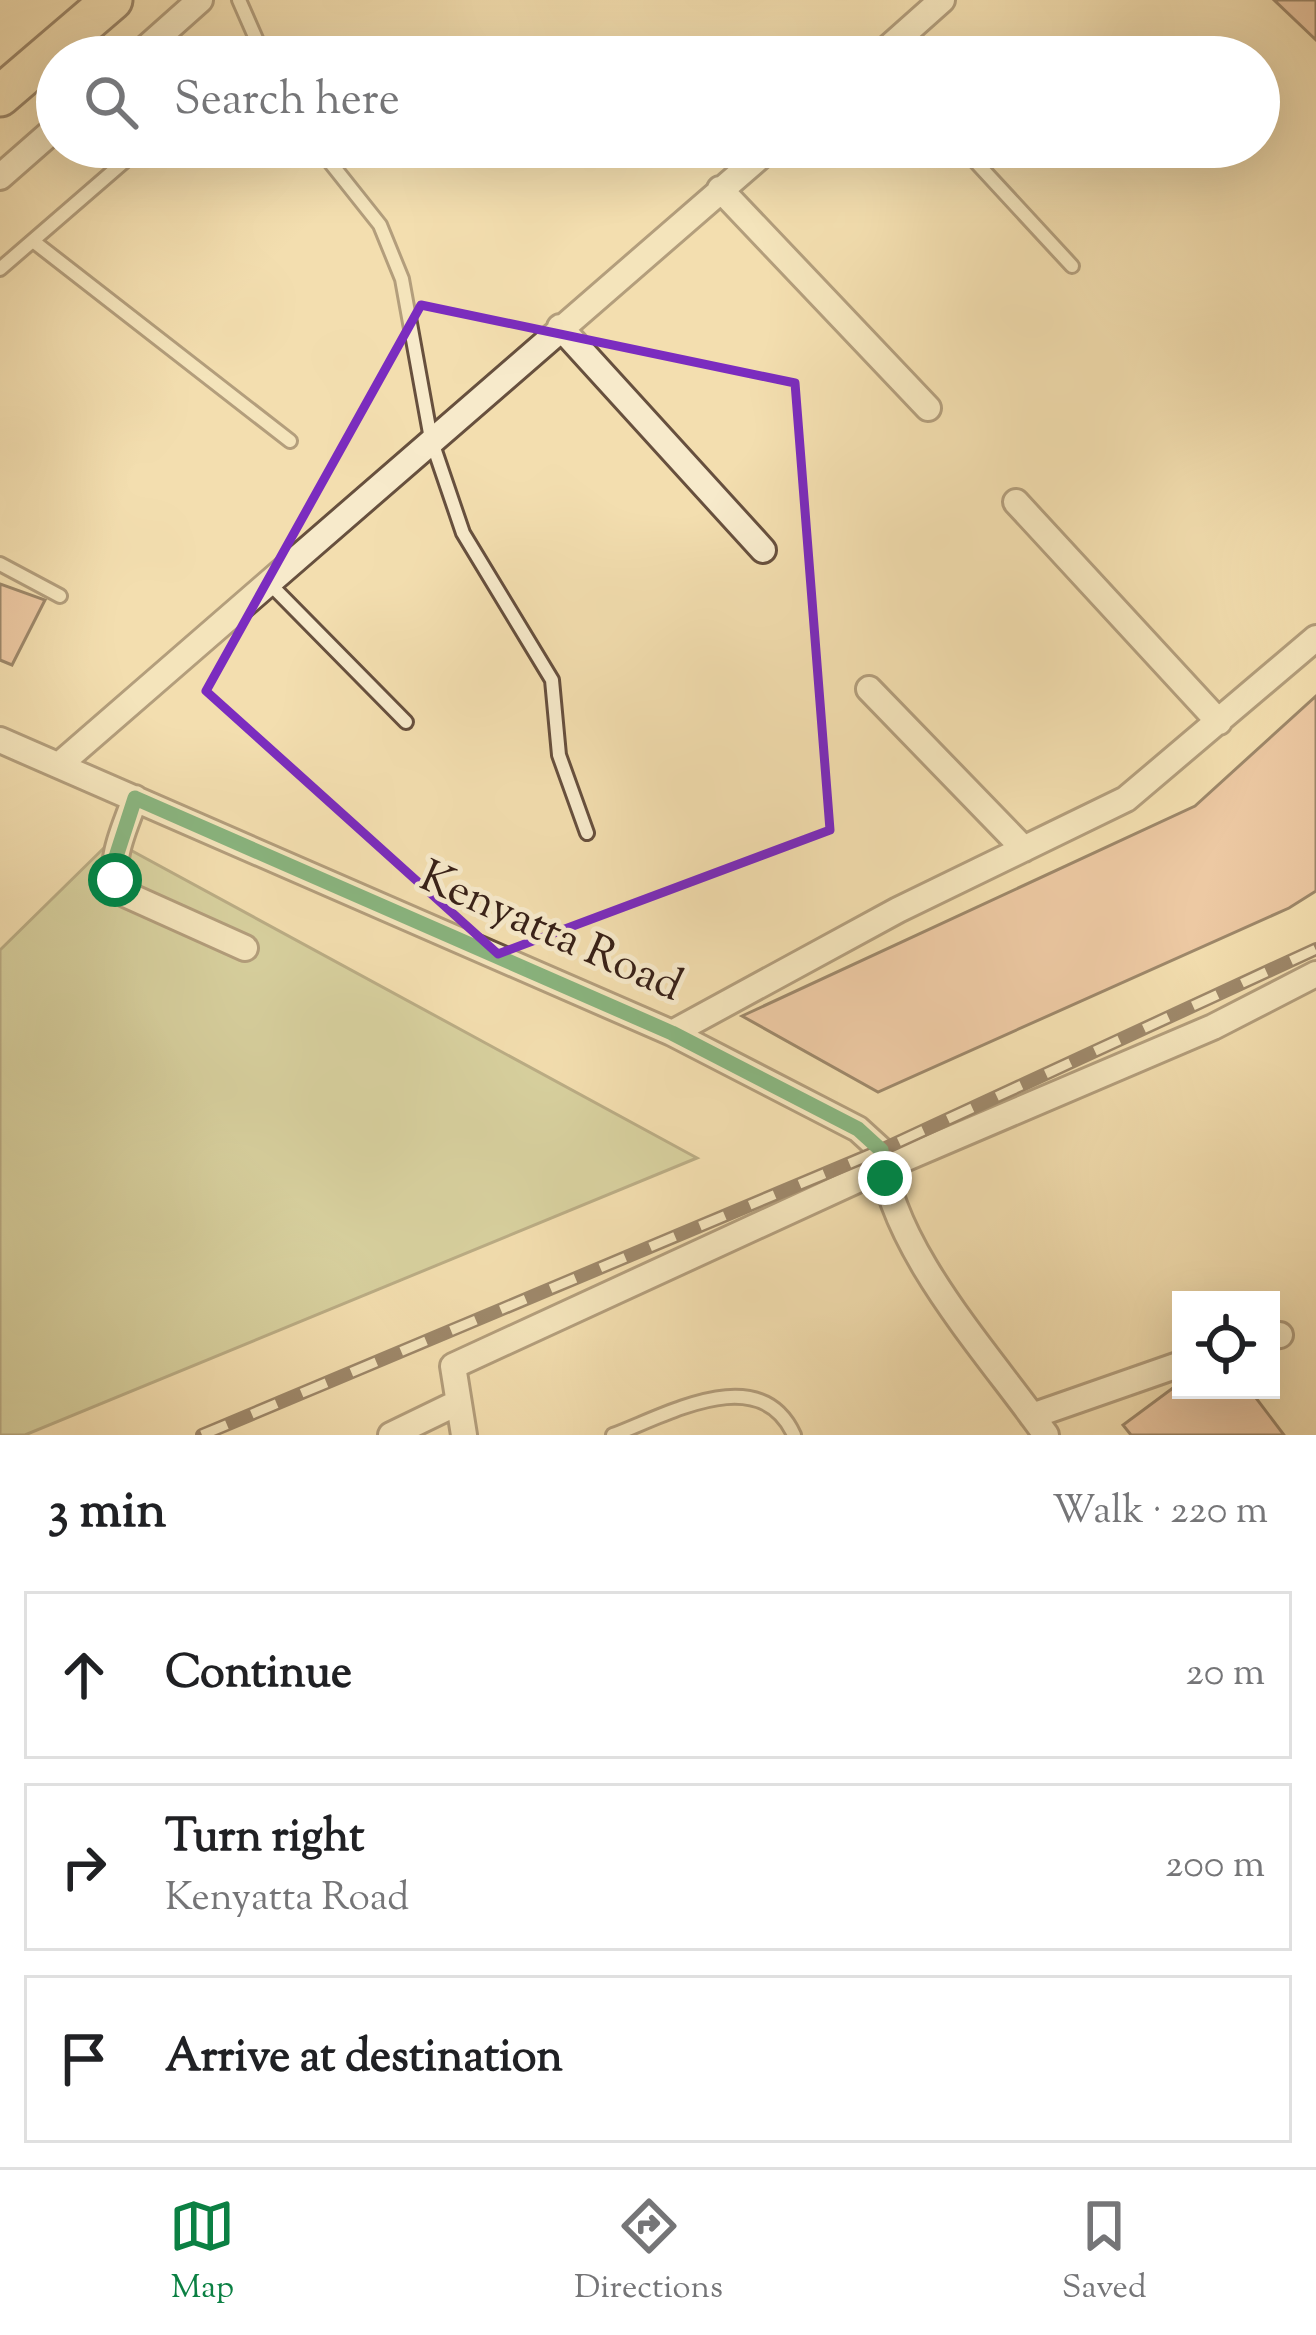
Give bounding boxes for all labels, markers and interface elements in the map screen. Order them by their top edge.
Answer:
search box [36,36,1280,168]
icon: search [78,69,144,135]
text: Search here [174,70,400,135]
street label: Kenyatta Road [408,847,692,1021]
route start [88,853,142,907]
route end [858,1151,912,1205]
map controls [1172,1291,1280,1399]
button: locate [1172,1291,1280,1399]
text: 3 min [48,1477,166,1550]
text: Walk · 220 m [1052,1485,1268,1541]
icon: ahead [51,1642,117,1708]
text: Continue [165,1643,352,1708]
text: 20 m [1186,1647,1265,1703]
text: Turn right [165,1807,364,1872]
icon: right [51,1834,117,1900]
text: 200 m [1165,1839,1265,1895]
text: Kenyatta Road [165,1872,409,1928]
icon: arrive [51,2026,117,2092]
text: Arrive at destination [165,2027,563,2092]
tab: Map [169,2193,235,2313]
tab: Directions [574,2193,723,2313]
tab: Saved [1062,2193,1147,2313]

